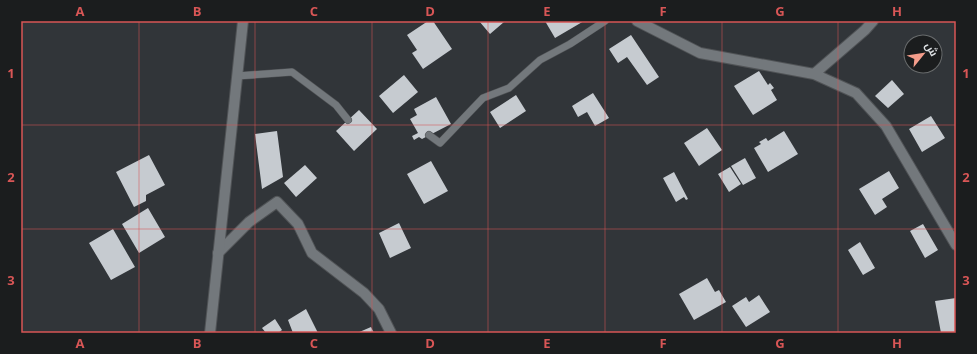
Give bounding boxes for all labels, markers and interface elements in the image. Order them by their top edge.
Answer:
text: A [76,2,85,20]
text: B [193,2,202,20]
text: C [310,2,318,20]
text: D [425,2,435,20]
text: E [543,2,551,20]
text: F [659,2,667,20]
text: G [775,2,785,20]
text: H [892,2,902,20]
north arrow [903,34,943,74]
text: ش [922,39,942,59]
text: 1 [7,64,15,82]
text: 1 [962,64,970,82]
text: 2 [7,168,15,186]
text: 2 [962,168,970,186]
text: 3 [7,271,15,289]
text: 3 [962,271,970,289]
text: A [76,334,85,352]
text: B [193,334,202,352]
text: C [310,334,318,352]
text: D [425,334,435,352]
text: E [543,334,551,352]
text: F [659,334,667,352]
text: G [775,334,785,352]
text: H [892,334,902,352]

